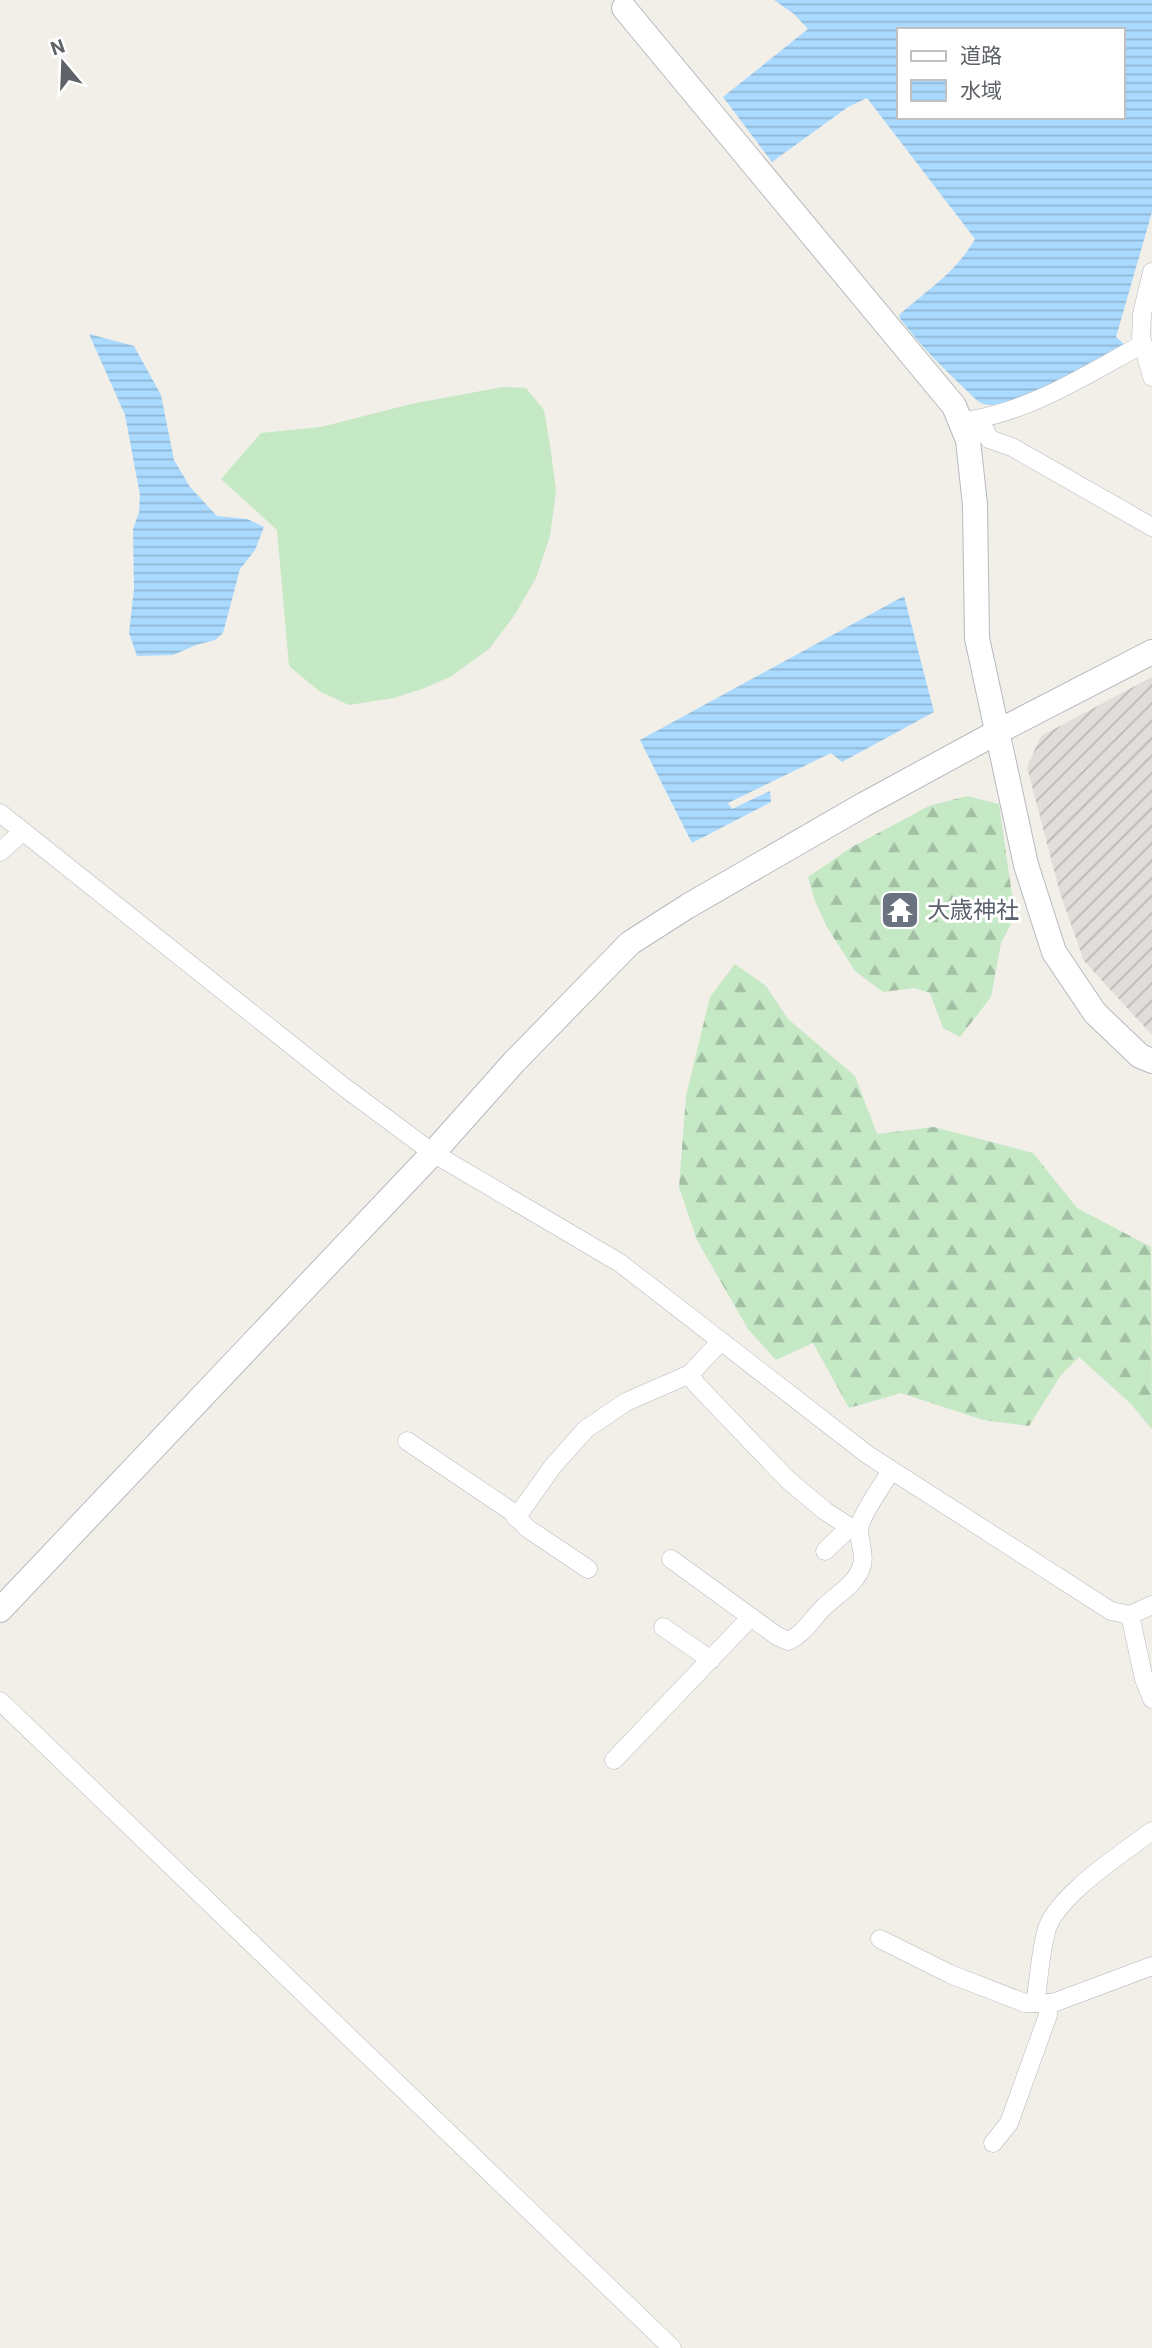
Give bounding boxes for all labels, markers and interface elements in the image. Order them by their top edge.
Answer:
north arrow [28,28,98,98]
legend [897,28,1124,119]
text: N [48,34,68,60]
text: 道路 [960,44,1002,68]
text: 水域 [960,79,1002,103]
temple icon: 大歳神社 [879,889,921,931]
place label: 大歳神社 [927,897,1019,924]

